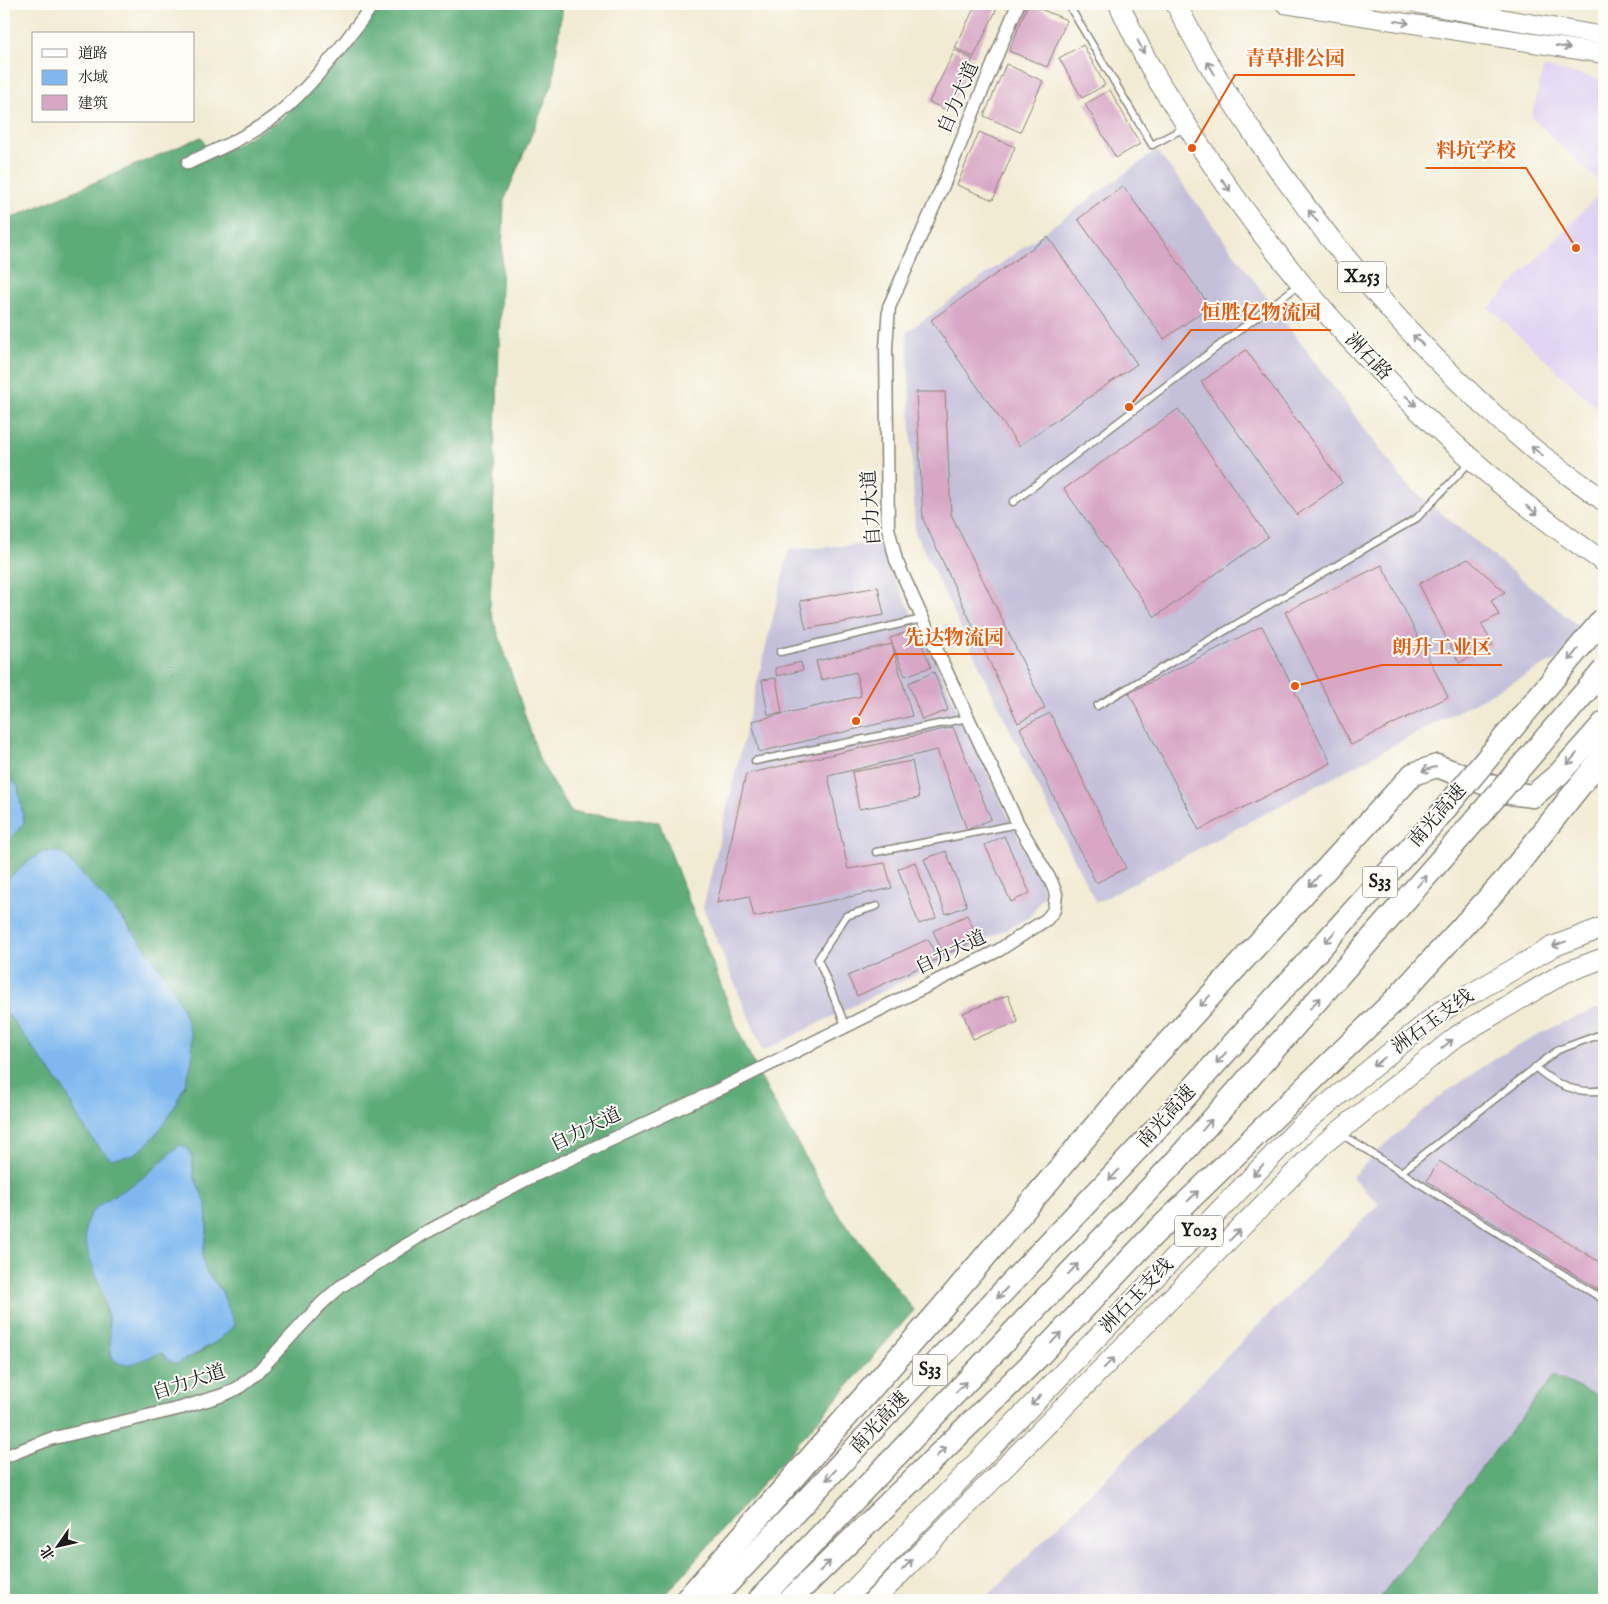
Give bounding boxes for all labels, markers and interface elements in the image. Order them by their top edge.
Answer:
one-way arrow [1394,17,1410,27]
legend [32,32,195,122]
one-way arrow [1136,39,1146,54]
callout: 青草排公园 [1235,40,1355,75]
one-way arrow [1554,42,1570,52]
text: 道路 [78,44,108,63]
text: 青草排公园 [1245,47,1345,72]
street label: 自力大道 [933,58,985,138]
one-way arrow [1205,62,1215,76]
text: 水域 [78,68,108,87]
text: 建筑 [78,94,108,113]
callout: 料坑学校 [1426,133,1526,168]
text: 料坑学校 [1436,139,1516,164]
one-way arrow [1221,178,1231,192]
one-way arrow [1308,209,1318,223]
road number: X253 [1338,262,1386,292]
callout: 恒胜亿物流园 [1191,295,1331,330]
text: 恒胜亿物流园 [1201,301,1321,326]
street label: 洲石路 [1340,328,1396,386]
one-way arrow [1412,334,1424,346]
one-way arrow [1405,395,1418,407]
one-way arrow [1530,446,1544,456]
street label: 自力大道 [857,469,887,547]
one-way arrow [1525,504,1538,515]
callout: 先达物流园 [894,619,1014,654]
text: 先达物流园 [904,626,1004,651]
callout: 朗升工业区 [1382,630,1502,665]
text: 朗升工业区 [1392,636,1492,661]
one-way arrow [1568,648,1579,661]
one-way arrow [1566,753,1578,766]
one-way arrow [1422,765,1438,775]
street label: 南光高速 [1404,779,1472,853]
road number: S33 [1362,866,1398,898]
one-way arrow [1309,874,1320,887]
one-way arrow [1416,875,1427,888]
street label: 自力大道 [912,926,990,980]
one-way arrow [1324,931,1336,944]
one-way arrow [1552,940,1567,950]
street label: 洲石玉支线 [1388,984,1478,1060]
one-way arrow [1199,995,1211,1008]
one-way arrow [1309,997,1320,1010]
one-way arrow [1440,1039,1453,1050]
one-way arrow [1215,1051,1227,1064]
one-way arrow [1373,1056,1386,1067]
street label: 南光高速 [1133,1081,1201,1153]
street label: 自力大道 [547,1103,625,1157]
one-way arrow [1202,1119,1213,1132]
one-way arrow [1253,1163,1265,1175]
one-way arrow [1108,1168,1120,1181]
one-way arrow [1187,1190,1199,1202]
road number: Y023 [1175,1216,1223,1246]
one-way arrow [1229,1229,1241,1241]
street label: 洲石玉支线 [1095,1253,1179,1339]
one-way arrow [1067,1263,1079,1276]
one-way arrow [996,1287,1008,1299]
one-way arrow [1050,1331,1062,1344]
road number: S33 [912,1354,948,1386]
one-way arrow [1103,1357,1115,1369]
street label: 自力大道 [149,1360,229,1406]
one-way arrow [955,1381,968,1393]
street label: 南光高速 [845,1387,915,1459]
one-way arrow [1030,1394,1042,1406]
one-way arrow [935,1447,947,1459]
one-way arrow [825,1468,837,1481]
north arrow [32,1522,82,1572]
text: 北 [37,1542,59,1564]
one-way arrow [901,1558,913,1571]
one-way arrow [819,1560,832,1572]

